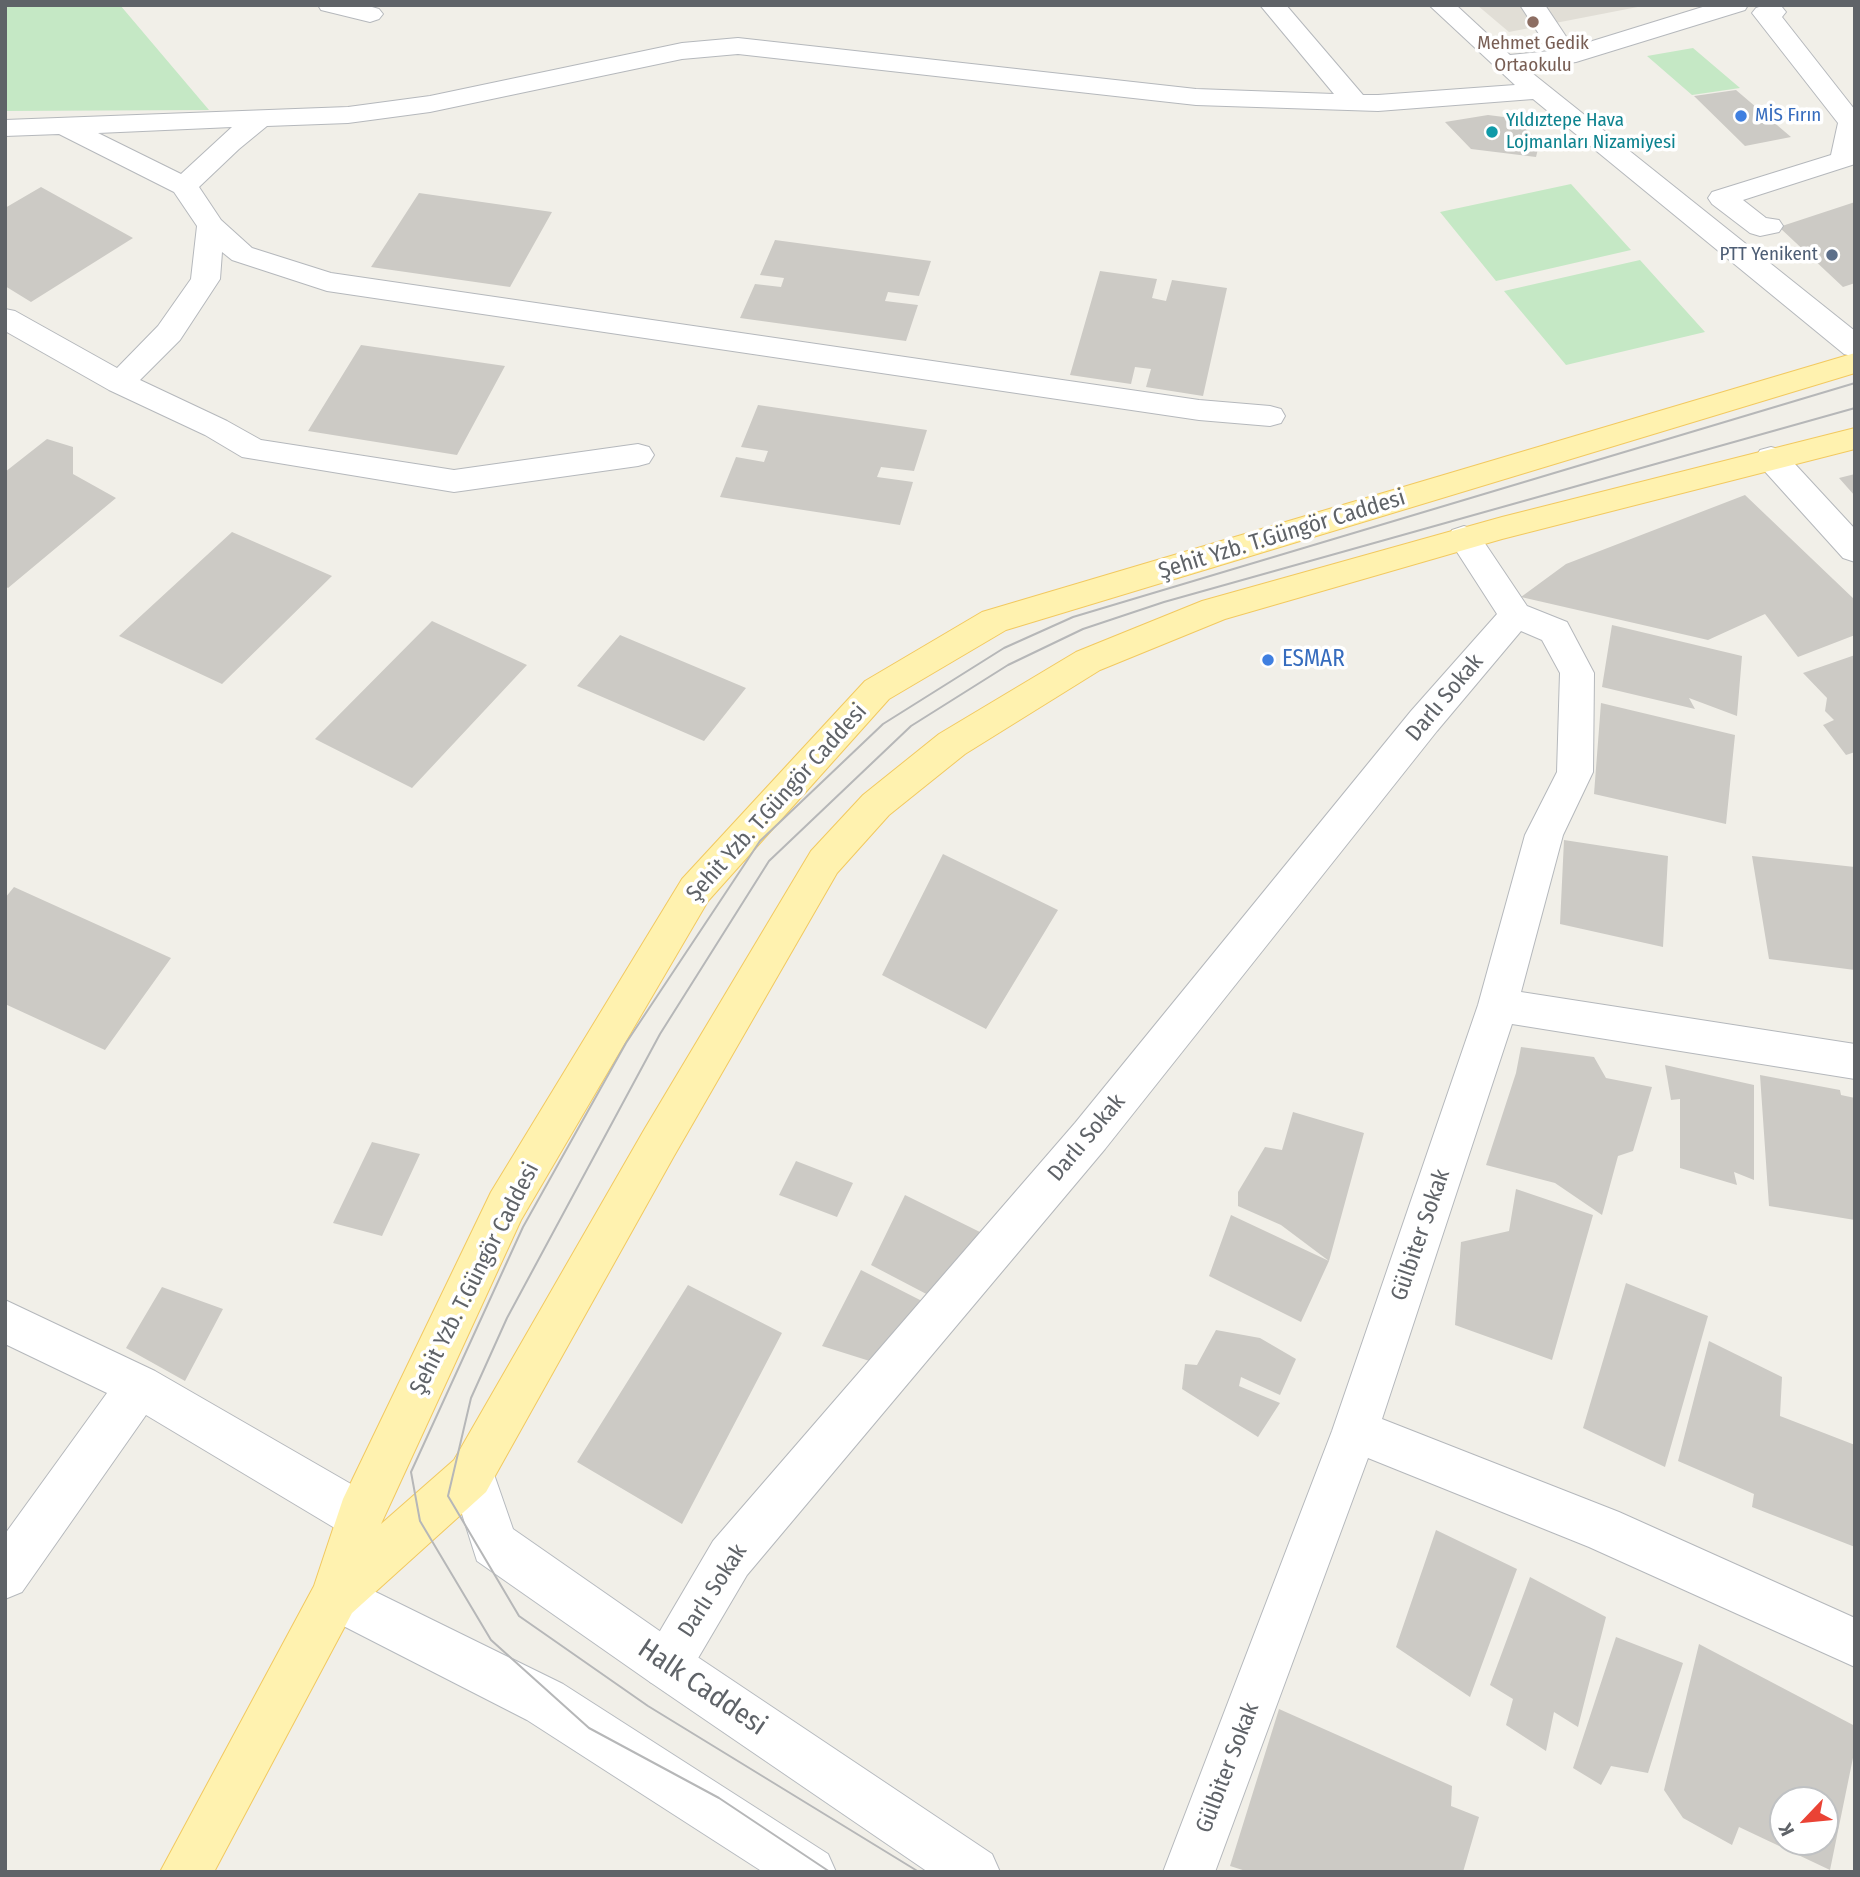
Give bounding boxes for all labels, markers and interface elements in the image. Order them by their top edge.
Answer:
marker: Mehmet Gedik Ortaokulu [1525,14,1541,30]
place label: Mehmet Gedik Ortaokulu [1477,33,1589,77]
place label: MİS Fırın [1755,105,1821,127]
marker: MİS Fırın [1733,108,1749,124]
place label: Yıldıztepe Hava Lojmanları Nizamiyesi [1506,110,1676,154]
marker: Yıldıztepe Hava Lojmanları Nizamiyesi [1484,124,1500,140]
place label: PTT Yenikent [1720,244,1818,266]
marker: PTT Yenikent [1824,247,1840,263]
street label: Şehit Yzb. T.Güngör Caddesi [1155,484,1409,586]
place label: ESMAR [1282,646,1345,674]
street label: Darlı Sokak [1400,649,1490,747]
marker: ESMAR [1260,652,1276,668]
street label: Şehit Yzb. T.Güngör Caddesi [681,698,873,908]
street label: Darlı Sokak [1042,1089,1132,1187]
street label: Şehit Yzb. T.Güngör Caddesi [404,1158,546,1400]
street label: Gülbiter Sokak [1386,1166,1456,1304]
street label: Darlı Sokak [673,1539,753,1643]
street label: Halk Caddesi [631,1633,773,1743]
street label: Gülbiter Sokak [1191,1699,1265,1837]
north arrow [1769,1786,1839,1856]
text: K [1774,1820,1799,1840]

